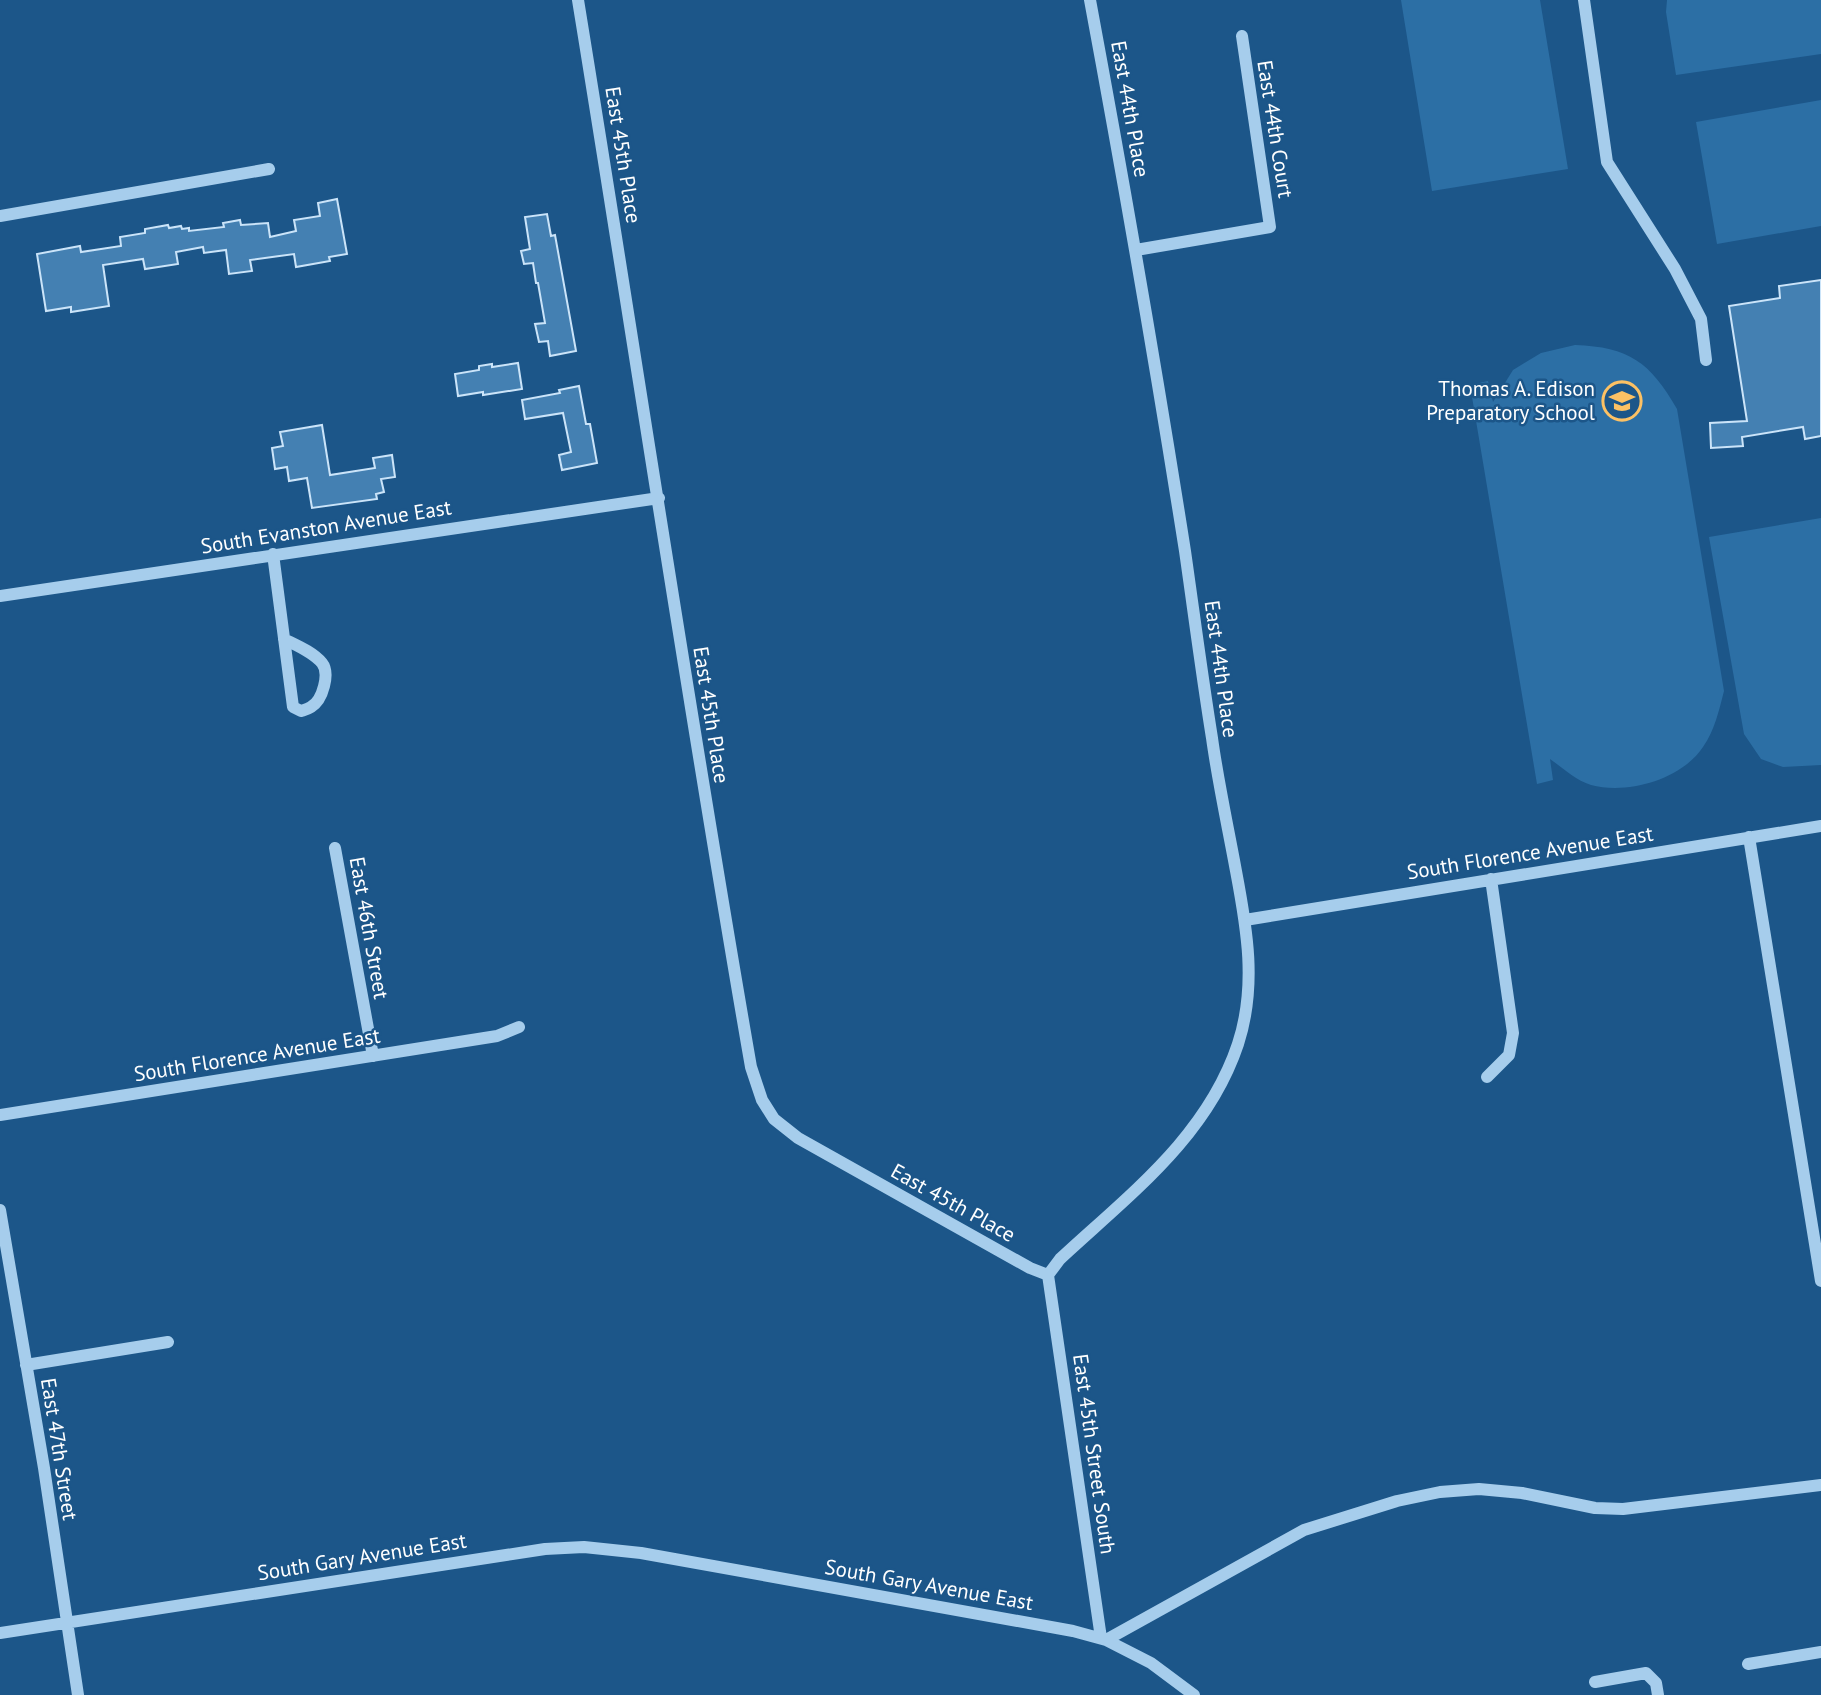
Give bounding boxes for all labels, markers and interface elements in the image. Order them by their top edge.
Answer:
street label: East 44th Place [1105,38,1156,179]
street label: East 44th Court [1251,58,1300,200]
street label: East 45th Place [599,85,648,225]
place label: Thomas A. Edison Preparatory School [1426,375,1595,426]
school or university icon: Thomas A. Edison Preparatory School [1601,380,1643,422]
street label: South Evanston Avenue East [199,493,453,560]
street label: East 44th Place [1199,599,1244,739]
street label: East 45th Place [687,645,736,785]
street label: South Florence Avenue East [1405,820,1655,885]
street label: East 46th Street [344,855,395,1001]
street label: South Florence Avenue East [132,1022,382,1087]
street label: East 45th Place [886,1157,1020,1248]
street label: East 45th Street South [1067,1352,1122,1556]
street label: East 47th Street [35,1376,84,1522]
street label: South Gary Avenue East [256,1527,468,1586]
street label: South Gary Avenue East [823,1553,1035,1616]

